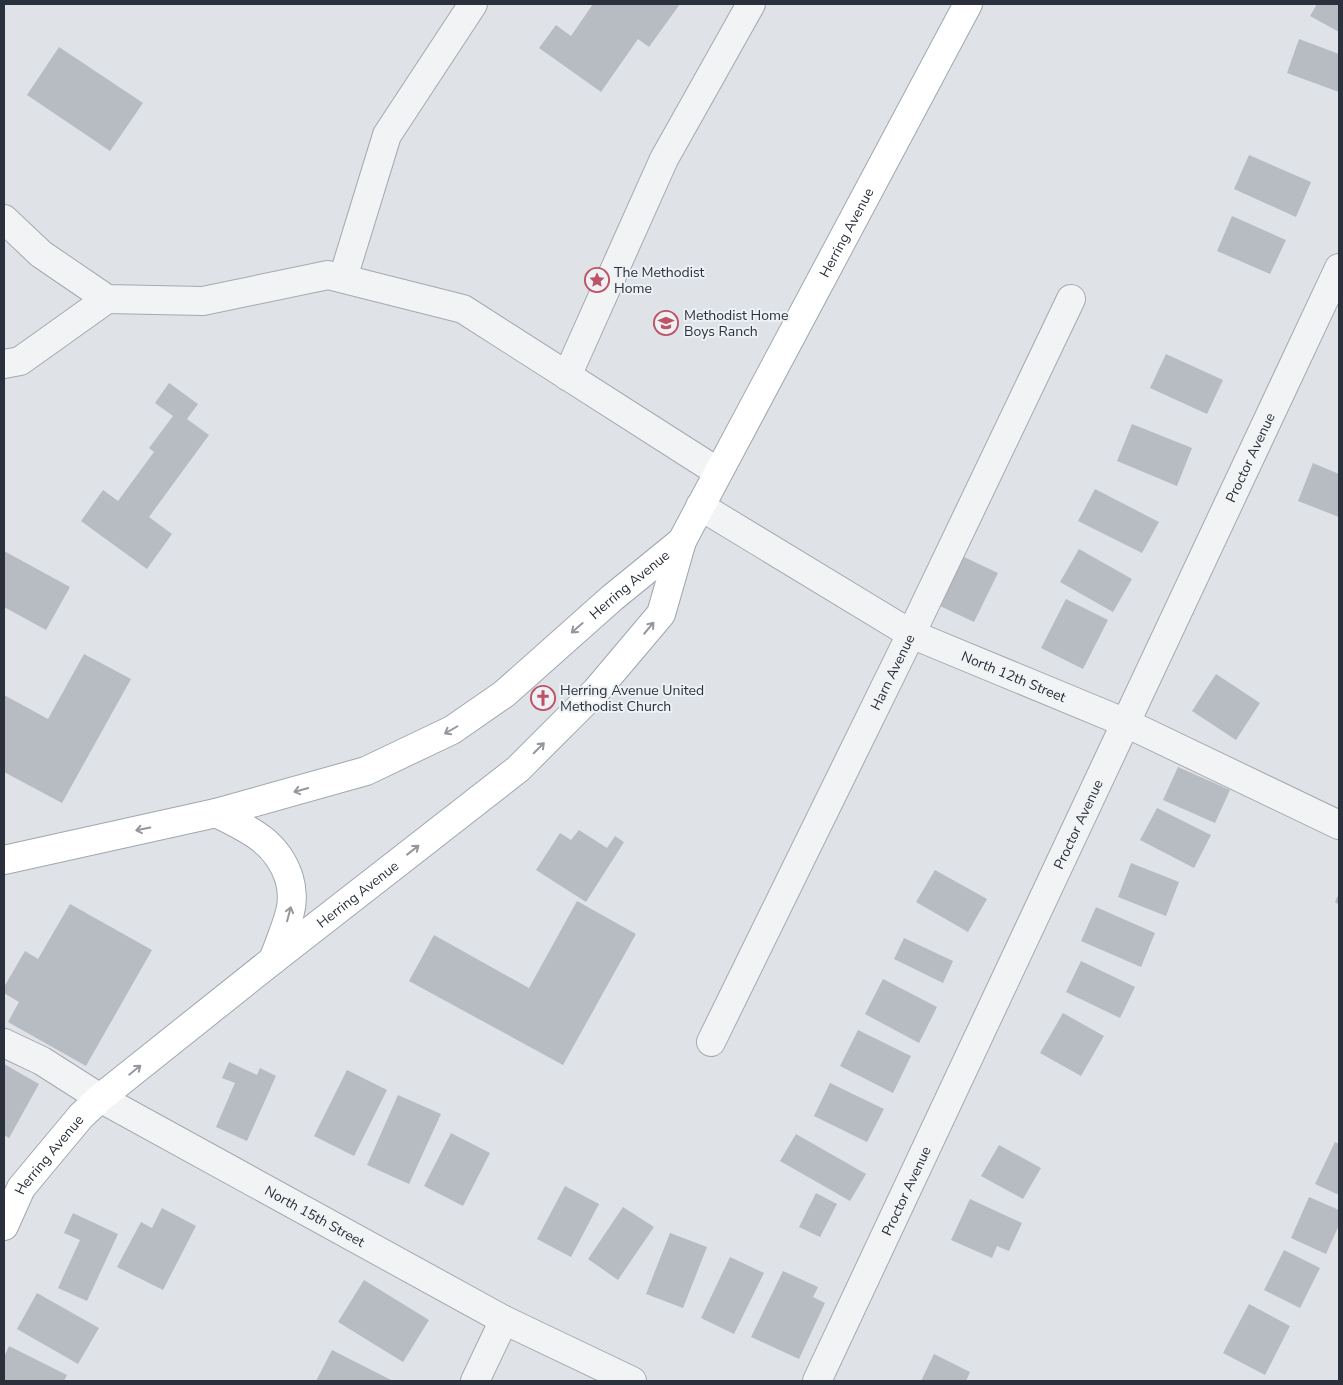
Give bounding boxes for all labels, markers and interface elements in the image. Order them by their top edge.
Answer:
street label: Herring Avenue [815,185,878,281]
place label: The Methodist Home [614,263,705,298]
place icon: The Methodist Home [584,267,610,293]
place label: Methodist Home Boys Ranch [684,306,789,341]
school or university icon: Methodist Home Boys Ranch [653,310,679,336]
street label: Proctor Avenue [1221,410,1280,506]
street label: Herring Avenue [586,546,674,624]
one-way arrow [571,622,584,634]
one-way arrow [644,622,655,635]
street label: Harn Avenue [866,631,919,713]
street label: North 12th Street [958,647,1069,707]
place label: Herring Avenue United Methodist Church [560,681,704,716]
church icon: Herring Avenue United Methodist Church [530,685,556,711]
one-way arrow [444,725,459,735]
one-way arrow [533,742,545,754]
street label: Proctor Avenue [1049,777,1108,872]
one-way arrow [293,785,309,795]
one-way arrow [136,825,152,835]
one-way arrow [407,845,420,856]
street label: Herring Avenue [313,857,403,932]
one-way arrow [285,906,294,922]
one-way arrow [128,1064,141,1075]
street label: Herring Avenue [10,1111,88,1198]
street label: Proctor Avenue [877,1143,936,1239]
street label: North 15th Street [261,1181,368,1252]

